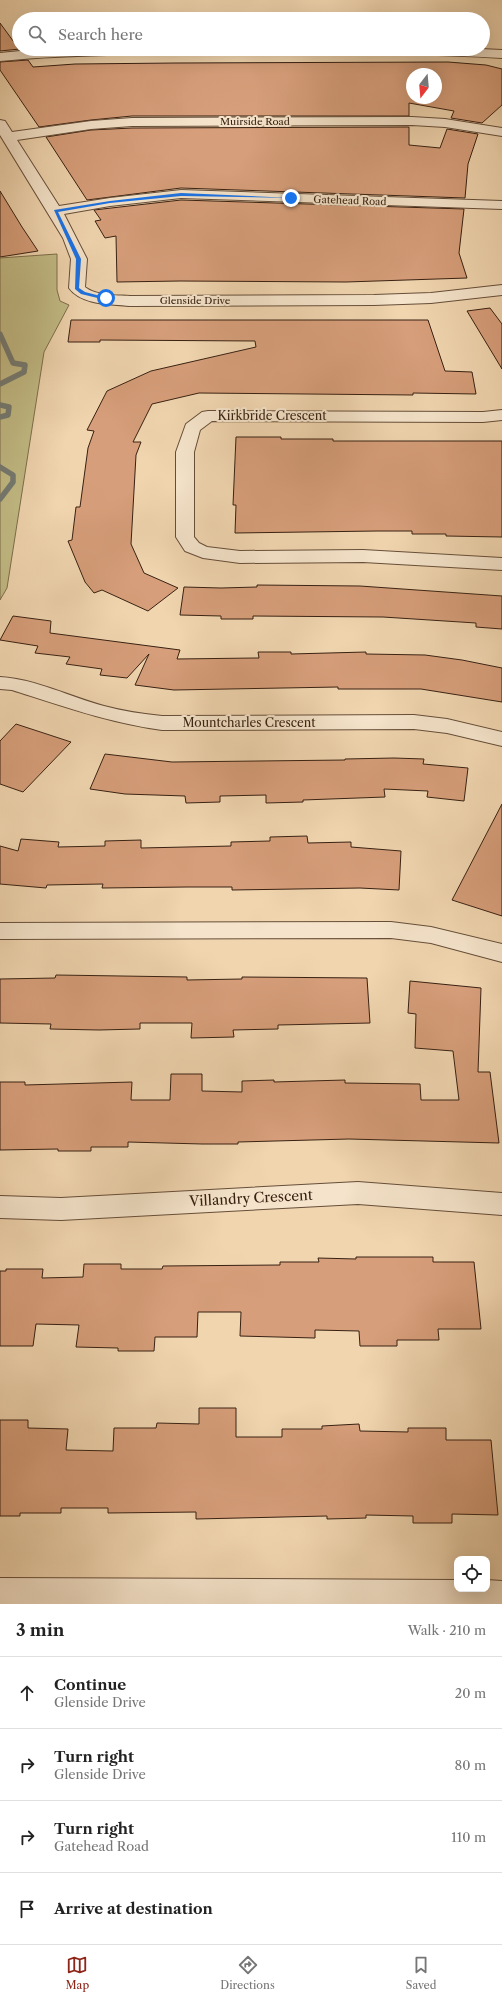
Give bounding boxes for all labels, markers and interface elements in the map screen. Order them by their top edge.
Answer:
search box [12,12,490,56]
icon: search [26,23,48,45]
text: Search here [58,25,143,44]
north arrow [406,68,442,104]
street label: Muirside Road [220,115,290,128]
route end [282,189,300,207]
street label: Gatehead Road [313,193,387,208]
route start [97,289,115,307]
street label: Glenside Drive [160,294,231,307]
street label: Kirkbride Crescent [217,408,327,423]
street label: Mountcharles Crescent [182,715,316,730]
street label: Villandry Crescent [188,1186,313,1210]
map controls [454,1556,490,1592]
button: locate [454,1556,490,1592]
text: 3 min [16,1620,65,1640]
text: Walk · 210 m [408,1622,486,1638]
text: Continue [54,1675,126,1694]
icon: ahead [16,1682,38,1704]
text: 20 m [455,1685,486,1701]
text: Glenside Drive [54,1694,146,1710]
text: Turn right [54,1747,134,1766]
icon: right [16,1754,38,1776]
text: 80 m [454,1757,486,1773]
text: Glenside Drive [54,1766,146,1782]
text: Turn right [54,1819,134,1838]
icon: right [16,1826,38,1848]
text: 110 m [451,1829,486,1845]
text: Gatehead Road [54,1838,149,1854]
icon: arrive [16,1898,38,1920]
text: Arrive at destination [54,1899,213,1918]
tab: Map [66,1954,89,1992]
tab: Directions [220,1954,275,1992]
tab: Saved [406,1954,436,1992]

